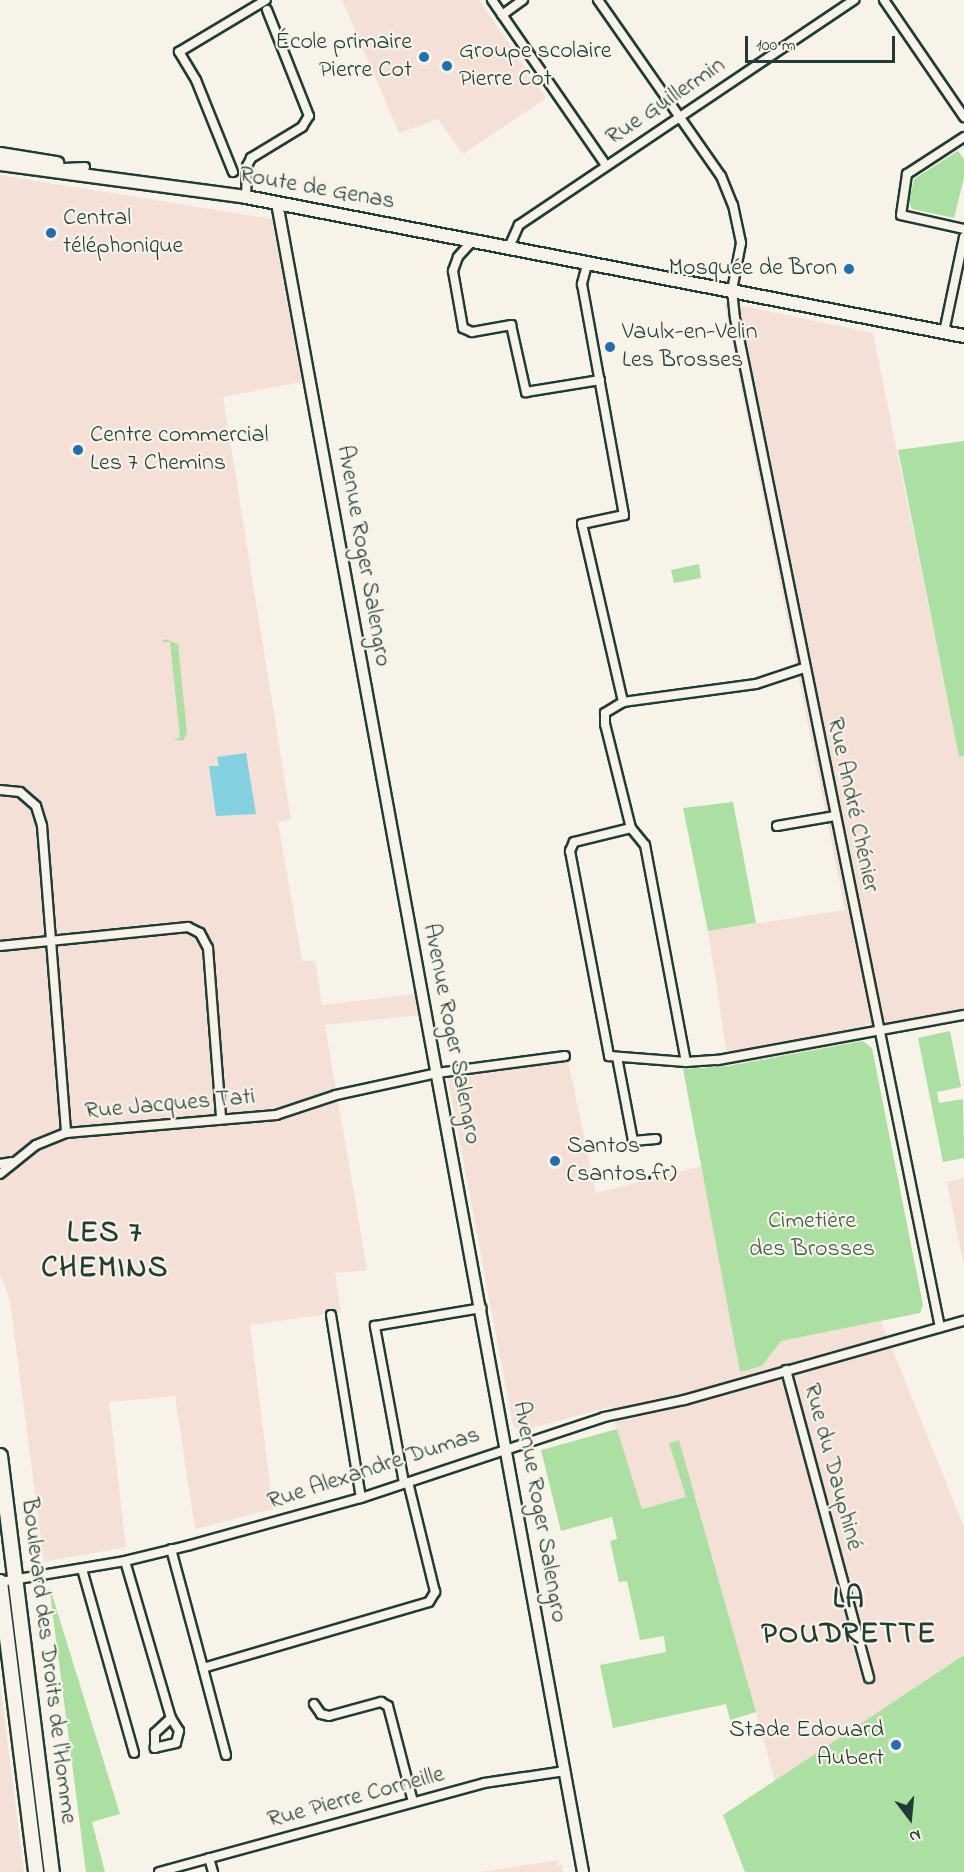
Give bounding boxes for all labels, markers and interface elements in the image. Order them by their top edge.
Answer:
scale bar [748,24,898,62]
place label: École primaire Pierre Cot [275,29,412,85]
text: 100 m [756,33,796,59]
place label: Groupe scolaire Pierre Cot [459,38,612,94]
marker: École primaire Pierre Cot [417,50,431,64]
street label: Rue Guillermin [601,52,731,152]
marker: Groupe scolaire Pierre Cot [440,59,454,73]
street label: Route de Genas [237,161,397,217]
place label: Central téléphonique [63,205,183,261]
marker: Central téléphonique [44,226,58,240]
place label: Mosquée de Bron [668,255,837,283]
marker: Mosquée de Bron [842,262,856,276]
place label: Vaulx-en-Velin Les Brosses [622,319,757,375]
marker: Vaulx-en-Velin Les Brosses [603,340,617,354]
place label: Centre commercial Les 7 Chemins [90,422,269,478]
marker: Centre commercial Les 7 Chemins [71,443,85,457]
street label: Avenue Roger Salengro [329,443,397,669]
street label: Rue André Chénier [819,715,885,895]
street label: Avenue Roger Salengro [415,921,487,1147]
street label: Rue Jacques Tati [84,1083,256,1127]
place label: Santos (santos.fr) [567,1133,677,1189]
marker: Santos (santos.fr) [548,1154,562,1168]
park label: Cimetière des Brosses [749,1208,875,1264]
district label: LES 7 CHEMINS [41,1216,169,1286]
street label: Rue du Dauphiné [796,1380,868,1554]
street label: Avenue Roger Salengro [505,1399,573,1625]
street label: Rue Alexandre Dumas [264,1421,484,1517]
street label: Boulevard des Droits de l'Homme [14,1496,82,1826]
district label: LA POUDRETTE [761,1582,937,1652]
place label: Stade Edouard Aubert [729,1717,884,1773]
marker: Stade Edouard Aubert [889,1738,903,1752]
street label: Rue Pierre Corneille [265,1761,447,1835]
north arrow [880,1788,940,1848]
text: N [906,1822,923,1848]

